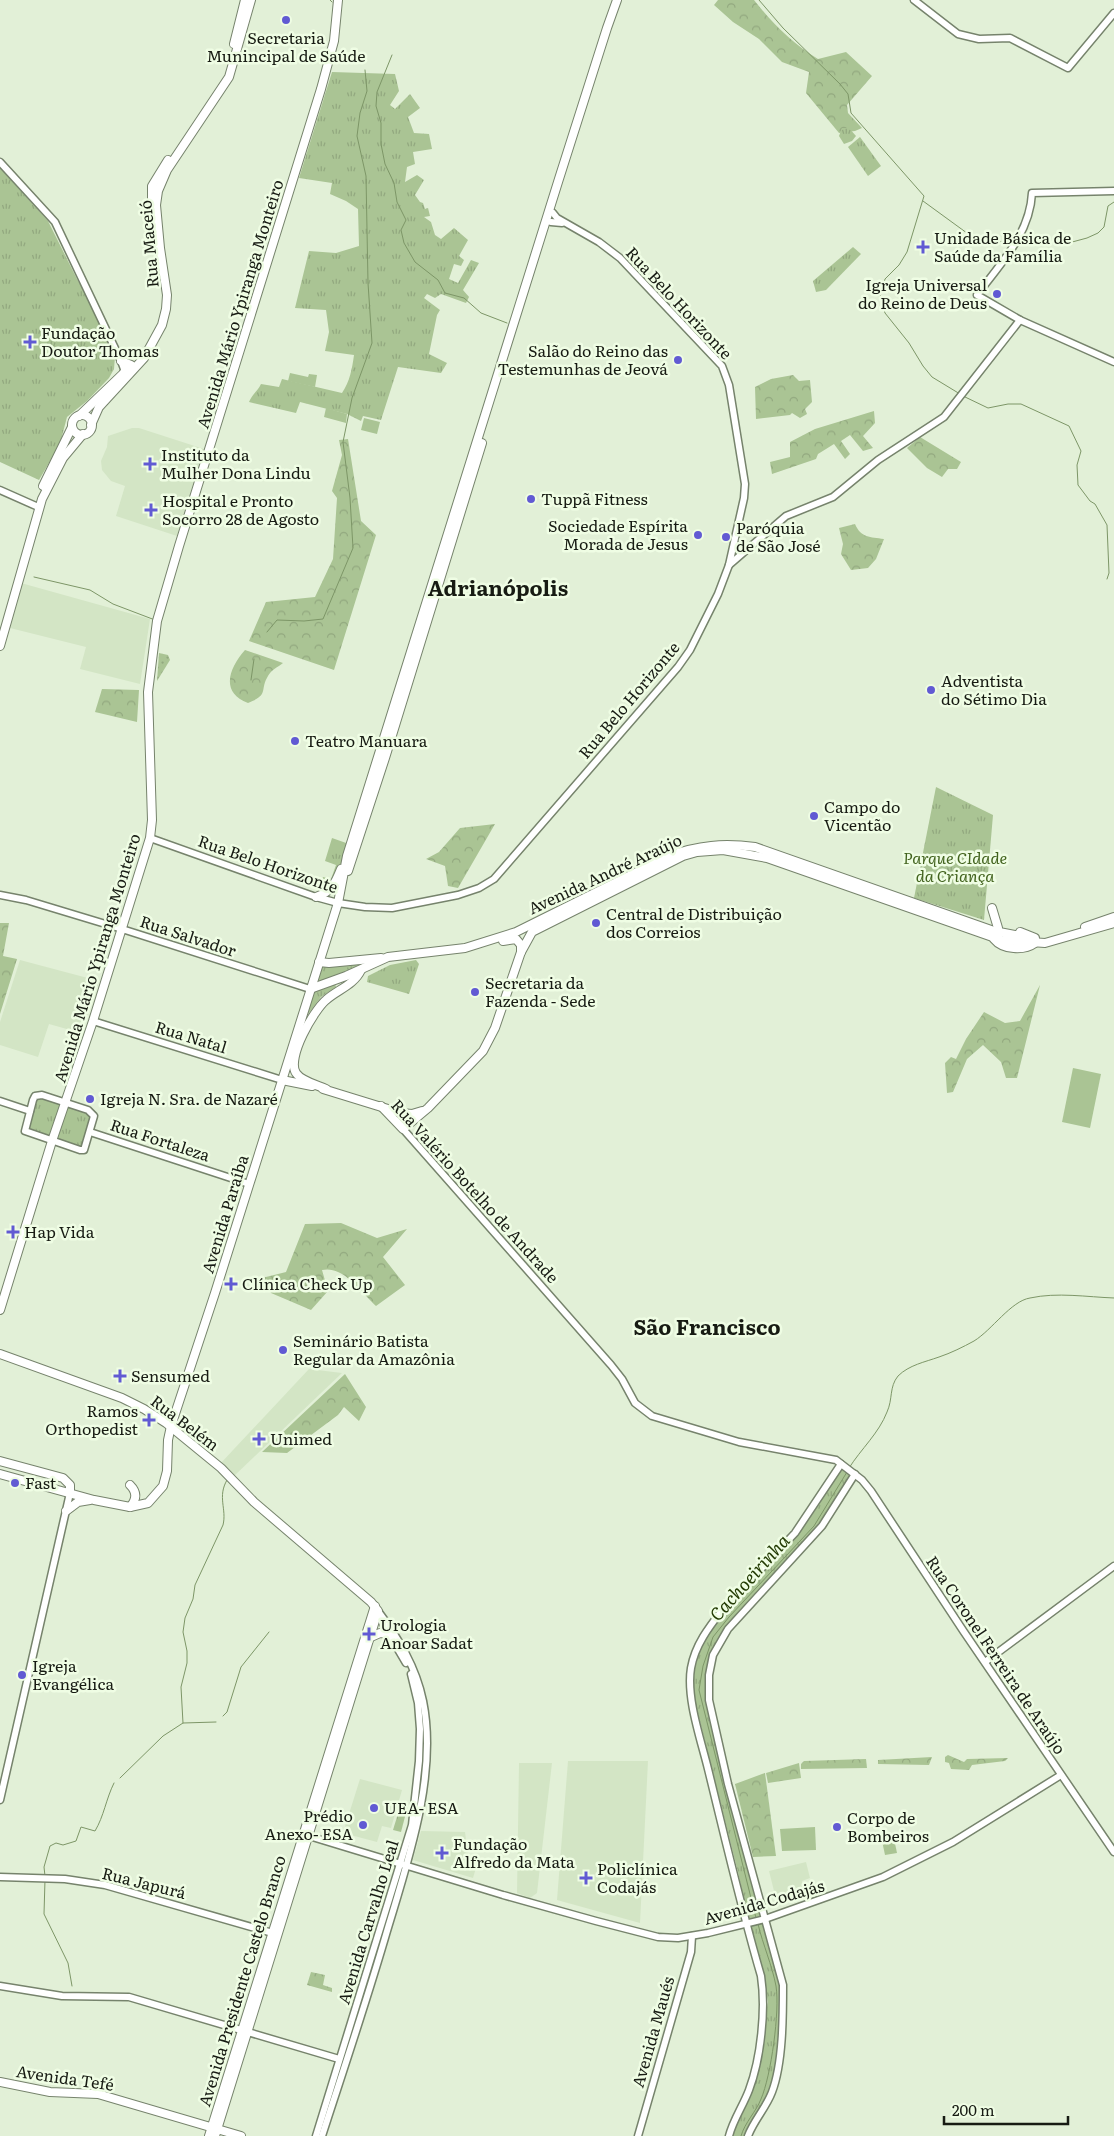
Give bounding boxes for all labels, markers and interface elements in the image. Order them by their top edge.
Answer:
marker: Secretaria Munincipal de Saúde [280,14,292,26]
place label: Secretaria Munincipal de Saúde [206,25,366,67]
street label: Avenida Mário Ypiranga Monteiro [190,176,288,431]
street label: Rua Maceió [132,199,164,289]
place label: Unidade Básica de Saúde da Família [934,225,1071,267]
marker: Unidade Básica de Saúde da Família [916,240,930,254]
street label: Rua Belo Horizonte [621,241,738,364]
place label: Igreja Universal do Reino de Deus [858,272,987,314]
marker: Igreja Universal do Reino de Deus [991,288,1003,300]
place label: Fundação Doutor Thomas [41,320,159,362]
marker: Fundação Doutor Thomas [23,335,37,349]
place label: Salão do Reino das Testemunhas de Jeová [498,338,668,380]
marker: Salão do Reino das Testemunhas de Jeová [672,354,684,366]
place label: Instituto da Mulher Dona Lindu [161,442,311,484]
marker: Instituto da Mulher Dona Lindu [143,457,157,471]
place label: Tuppã Fitness [541,486,648,510]
place label: Hospital e Pronto Socorro 28 de Agosto [162,488,319,530]
marker: Tuppã Fitness [525,493,537,505]
marker: Hospital e Pronto Socorro 28 de Agosto [144,503,158,517]
place label: Sociedade Espírita Morada de Jesus [548,513,688,555]
place label: Paróquia de São José [736,515,821,557]
marker: Sociedade Espírita Morada de Jesus [692,529,704,541]
marker: Paróquia de São José [720,531,732,543]
district label: Adrianópolis [428,571,568,602]
street label: Rua Belo Horizonte [572,636,684,763]
place label: Adventista do Sétimo Dia [941,668,1047,710]
marker: Adventista do Sétimo Dia [925,684,937,696]
place label: Teatro Manuara [305,728,428,752]
marker: Teatro Manuara [289,735,301,747]
place label: Campo do Vicentão [824,794,900,836]
marker: Campo do Vicentão [808,810,820,822]
street label: Avenida André Araújo [524,827,685,919]
street label: Rua Belo Horizonte [195,828,341,898]
street label: Avenida Mário Ypiranga Monteiro [47,830,145,1085]
park label: Parque CIdade da Criança [903,845,1007,887]
place label: Central de Distribuição dos Correios [606,901,782,943]
street label: Rua Salvador [137,908,240,962]
marker: Central de Distribuição dos Correios [590,917,602,929]
place label: Secretaria da Fazenda - Sede [485,970,596,1012]
marker: Secretaria da Fazenda - Sede [469,986,481,998]
street label: Rua Natal [152,1014,230,1058]
place label: Igreja N. Sra. de Nazaré [100,1086,278,1110]
marker: Igreja N. Sra. de Nazaré [84,1093,96,1105]
street label: Rua Valério Botelho de Andrade [386,1093,565,1288]
street label: Rua Fortaleza [107,1112,214,1167]
street label: Avenida Paraíba [195,1151,254,1276]
place label: Hap Vida [24,1219,95,1243]
marker: Hap Vida [6,1225,20,1239]
place label: Clínica Check Up [242,1271,373,1295]
marker: Clínica Check Up [224,1277,238,1291]
district label: São Francisco [634,1310,780,1341]
place label: Seminário Batista Regular da Amazônia [293,1328,455,1370]
marker: Seminário Batista Regular da Amazônia [277,1344,289,1356]
place label: Sensumed [131,1363,210,1387]
marker: Sensumed [113,1369,127,1383]
street label: Rua Belém [146,1388,225,1456]
place label: Ramos Orthopedist [45,1398,139,1440]
marker: Ramos Orthopedist [142,1413,156,1427]
place label: Unimed [270,1426,332,1450]
marker: Unimed [252,1432,266,1446]
place label: Fast [25,1470,57,1494]
marker: Fast [9,1477,21,1489]
water label: Cachoeirinha [702,1527,796,1627]
street label: Rua Coronel Ferreira de Araújo [921,1550,1073,1759]
place label: Urologia Anoar Sadat [380,1612,473,1654]
marker: Urologia Anoar Sadat [362,1627,376,1641]
place label: Igreja Evangélica [32,1653,114,1695]
marker: Igreja Evangélica [16,1669,28,1681]
place label: UEA- ESA [384,1795,459,1819]
marker: UEA- ESA [368,1802,380,1814]
place label: Prédio Anexo- ESA [265,1803,353,1845]
place label: Corpo de Bombeiros [847,1805,929,1847]
marker: Prédio Anexo- ESA [357,1819,369,1831]
marker: Corpo de Bombeiros [831,1821,843,1833]
place label: Fundação Alfredo da Mata [453,1831,575,1873]
street label: Avenida Carvalho Leal [331,1836,404,2007]
marker: Fundação Alfredo da Mata [435,1846,449,1860]
street label: Avenida Presidente Castelo Branco [191,1852,291,2109]
place label: Policlínica Codajás [597,1856,678,1898]
street label: Rua Japurá [100,1860,189,1904]
marker: Policlínica Codajás [579,1871,593,1885]
street label: Avenida Codajás [701,1872,827,1930]
street label: Avenida Maués [625,1973,679,2090]
street label: Avenida Tefé [15,2058,116,2096]
scale bar [944,2094,1068,2126]
text: 200 m [952,2098,995,2121]

